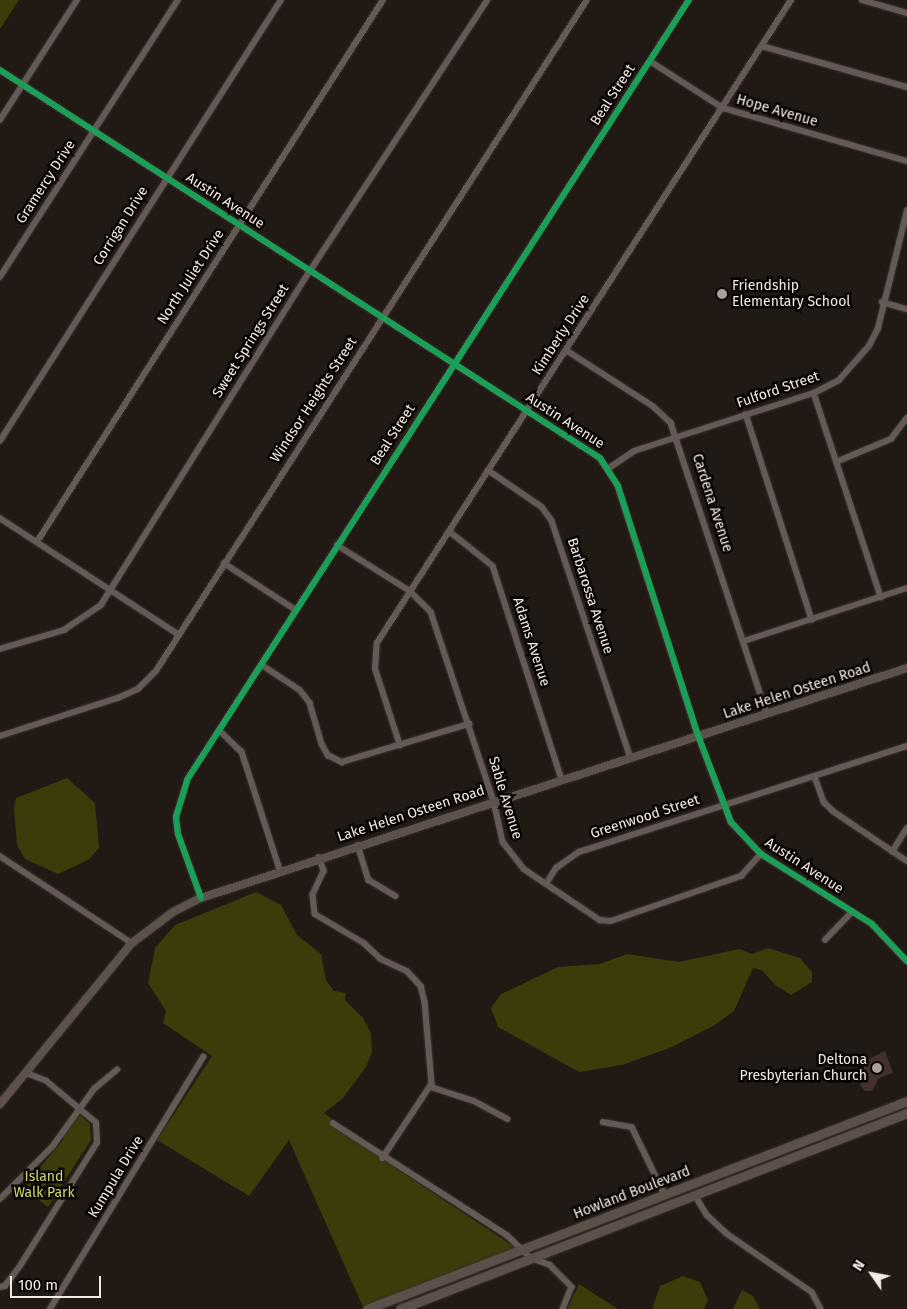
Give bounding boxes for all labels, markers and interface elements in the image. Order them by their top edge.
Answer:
street label: Beal Street [587,61,639,129]
street label: Hope Avenue [734,91,820,131]
street label: Gramercy Drive [13,137,79,227]
street label: Austin Avenue [183,169,267,233]
street label: Corrigan Drive [90,183,152,269]
street label: North Juliet Drive [154,226,228,328]
place label: Friendship Elementary School [732,278,850,310]
street label: Sweet Springs Street [209,281,293,401]
marker: Friendship Elementary School [716,288,728,300]
street label: Kimberly Drive [529,291,593,379]
street label: Windsor Heights Street [267,334,361,466]
street label: Fulford Street [734,368,822,412]
street label: Austin Avenue [523,389,607,453]
street label: Beal Street [367,401,419,469]
street label: Cardena Avenue [688,452,736,554]
street label: Barbarossa Avenue [563,536,617,656]
street label: Adams Avenue [509,595,553,689]
street label: Lake Helen Osteen Road [721,659,873,723]
street label: Sable Avenue [484,755,526,841]
street label: Lake Helen Osteen Road [335,782,487,846]
street label: Greenwood Street [588,791,702,843]
street label: Austin Avenue [762,834,846,898]
place label: Deltona Presbyterian Church [740,1052,867,1084]
marker: Deltona Presbyterian Church [871,1062,883,1074]
street label: Kumpula Drive [85,1133,147,1221]
street label: Howland Boulevard [571,1163,693,1223]
park label: Island Walk Park [13,1169,75,1202]
north arrow [847,1249,897,1299]
text: N [849,1257,869,1274]
scale bar [12,1266,104,1298]
text: 100 m [18,1276,58,1294]

